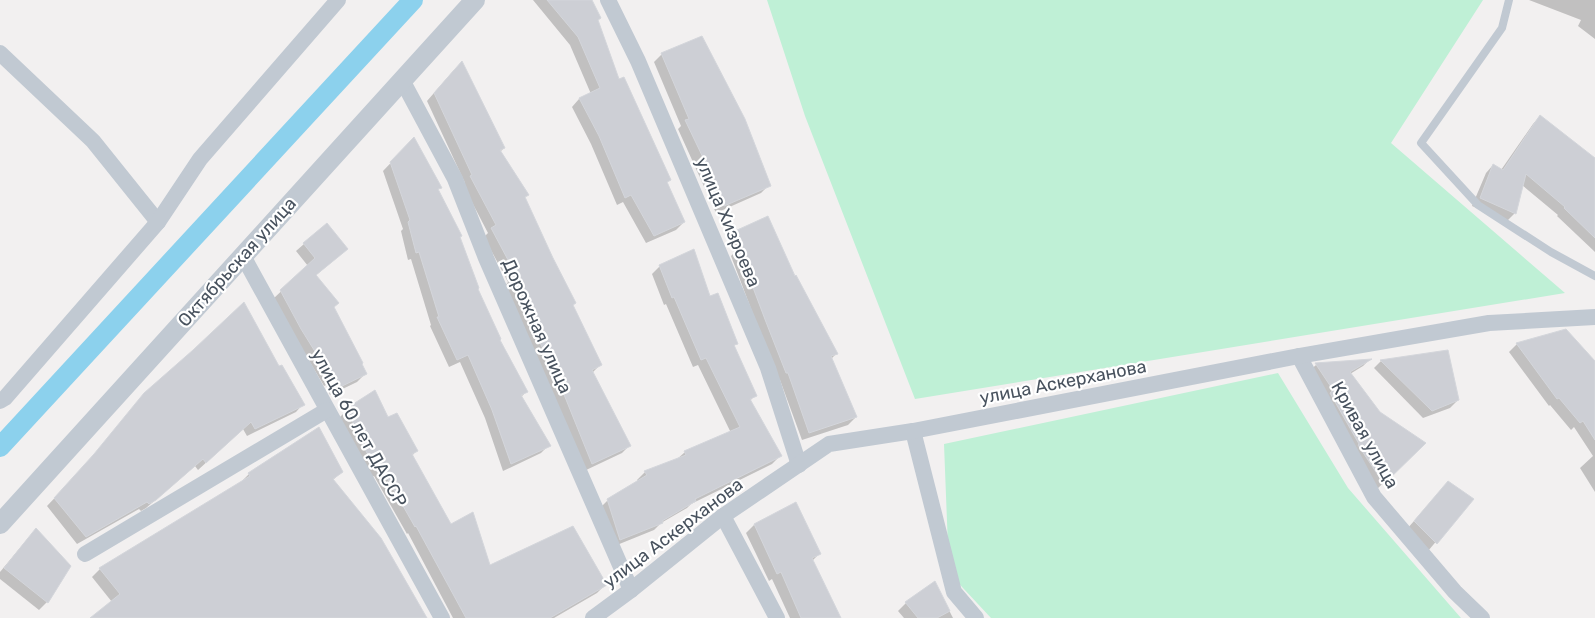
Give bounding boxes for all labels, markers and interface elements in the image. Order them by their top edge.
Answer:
street label: улица Хизроева [691,154,765,290]
street label: Октябрьская улица [173,193,301,331]
street label: Дорожная улица [497,255,577,397]
street label: улица 60 лет ДАССР [306,345,412,511]
street label: улица Аскерханова [978,355,1148,409]
street label: Кривая улица [1326,378,1404,492]
street label: улица Аскерханова [599,473,747,593]

